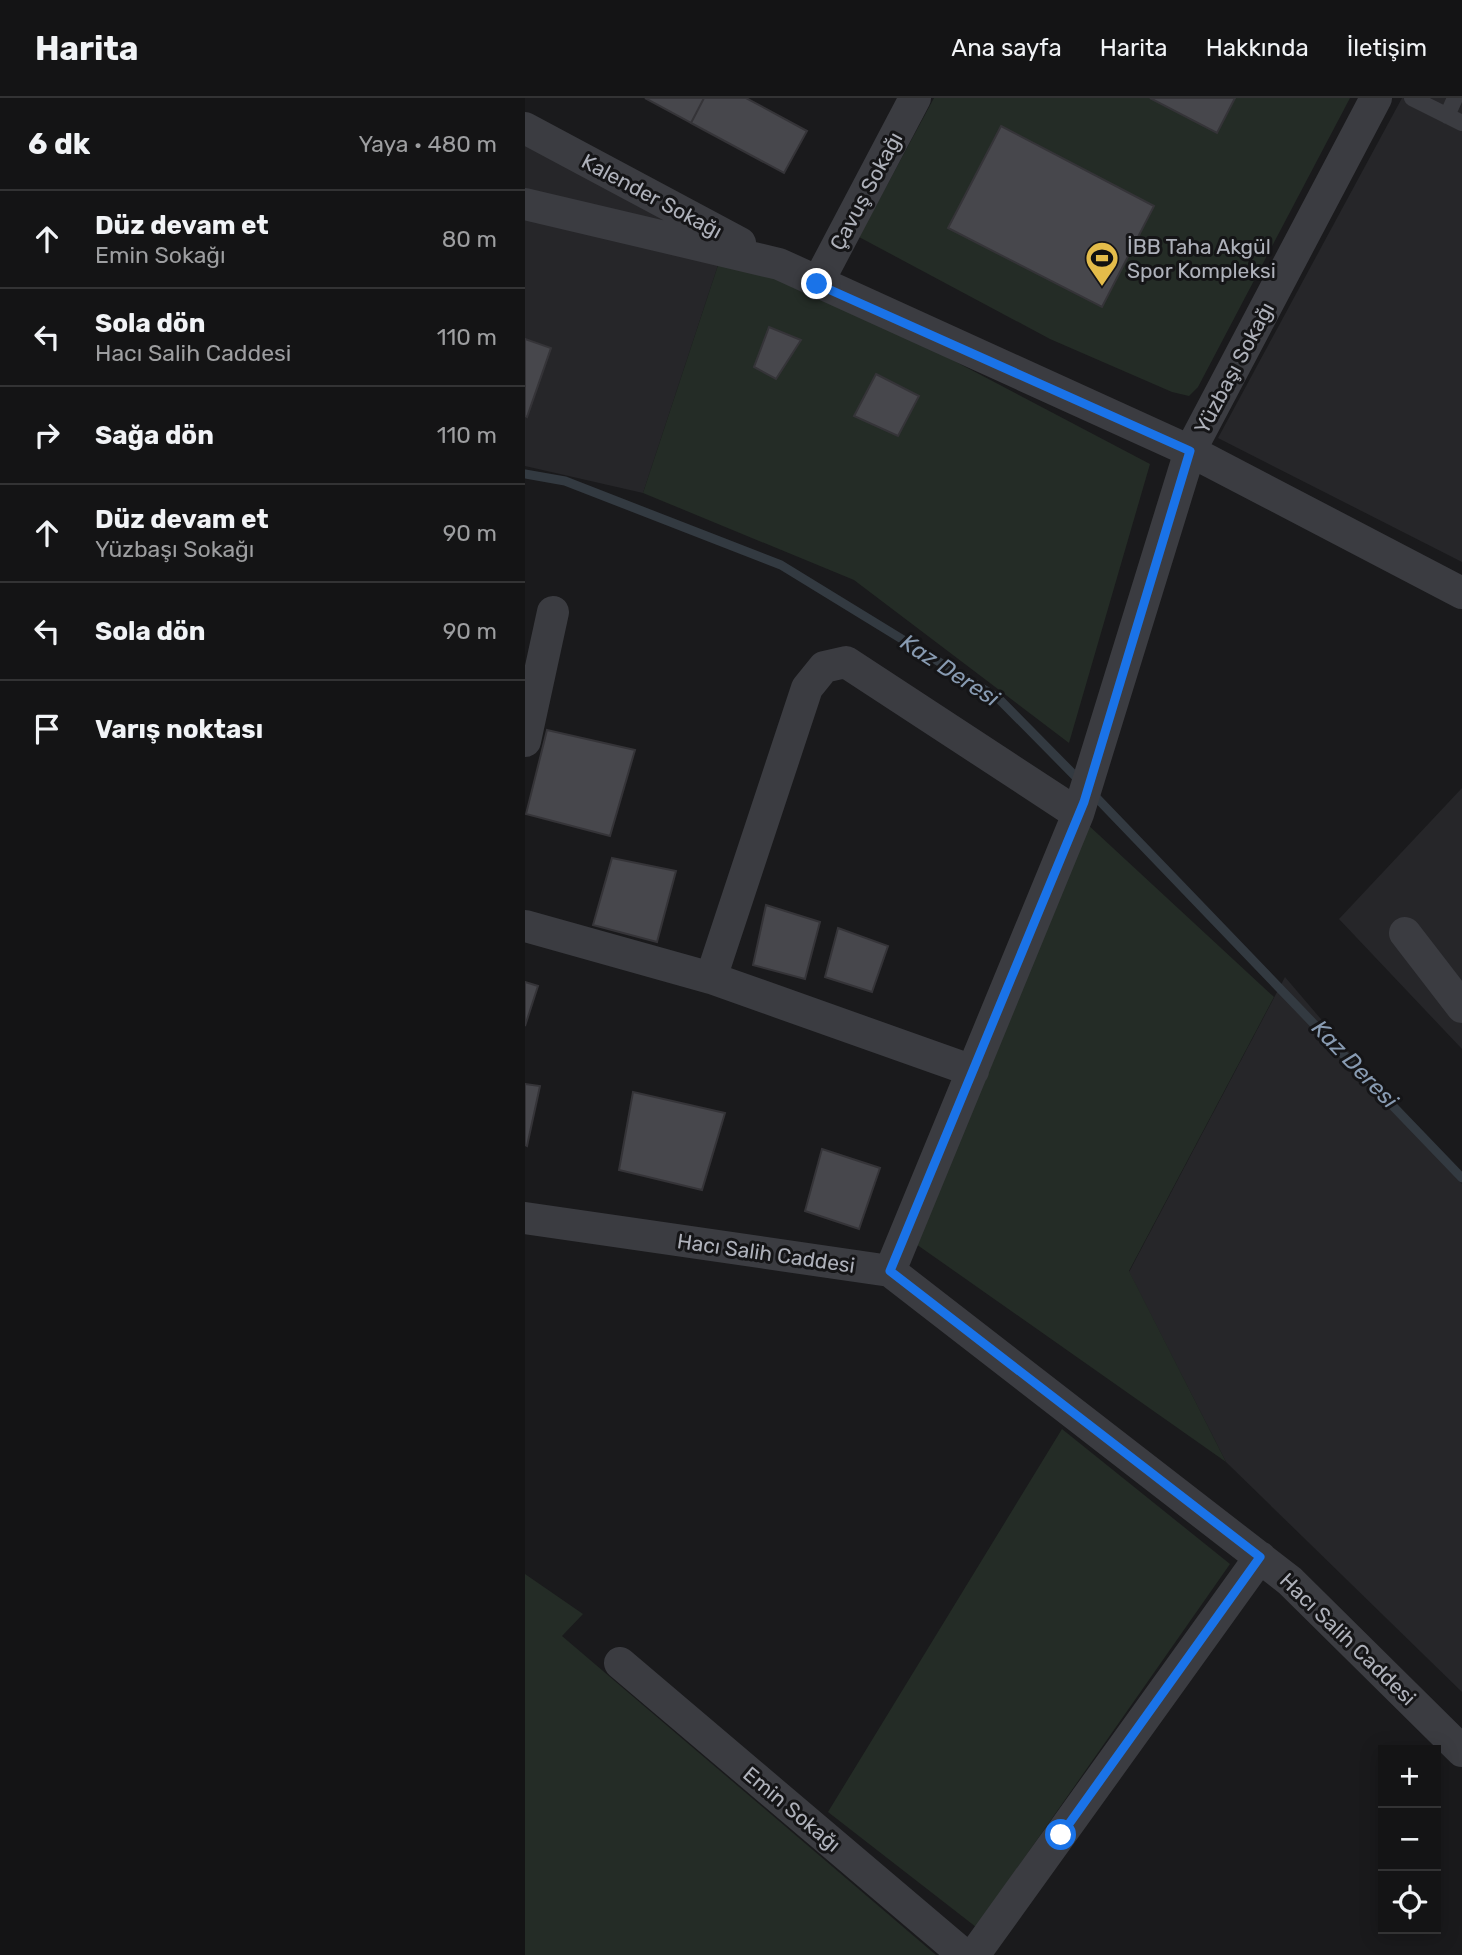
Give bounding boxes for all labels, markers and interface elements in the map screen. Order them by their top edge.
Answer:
text: Harita [35,29,138,68]
text: Ana sayfa [951,34,1062,62]
text: Harita [1100,34,1168,62]
text: Hakkında [1206,34,1309,62]
text: İletişim [1347,34,1427,62]
text: 6 dk [28,126,90,162]
street label: Çavuş Sokağı [824,128,908,254]
text: Yaya · 480 m [359,130,497,158]
street label: Kalender Sokağı [577,148,727,244]
text: Düz devam et [95,210,269,241]
icon: ahead [28,220,66,258]
text: 80 m [442,225,497,253]
place label: İBB Taha Akgül Spor Kompleksi [1127,234,1276,283]
sports icon: İBB Taha Akgül Spor Kompleksi [1083,239,1121,288]
text: Emin Sokağı [95,241,226,269]
route end [801,268,832,299]
street label: Yüzbaşı Sokağı [1189,298,1279,438]
text: Sola dön [95,308,205,339]
icon: left [28,318,66,356]
text: 110 m [437,323,497,351]
text: Hacı Salih Caddesi [95,339,291,367]
icon: right [28,416,66,454]
text: Sağa dön [95,420,214,451]
text: 110 m [437,421,497,449]
text: Düz devam et [95,504,269,535]
icon: ahead [28,514,66,552]
text: 90 m [443,519,497,547]
text: Yüzbaşı Sokağı [95,535,254,563]
icon: left [28,612,66,650]
text: Sola dön [95,616,205,647]
text: 90 m [443,617,497,645]
water label: Kaz Deresi [895,628,1006,713]
icon: arrive [28,710,66,748]
text: Varış noktası [95,714,263,745]
water label: Kaz Deresi [1306,1014,1405,1115]
street label: Hacı Salih Caddesi [675,1228,857,1278]
street label: Hacı Salih Caddesi [1275,1568,1421,1710]
map controls [1378,1745,1441,1934]
button: + [1378,1745,1441,1808]
street label: Emin Sokağı [738,1761,846,1857]
button: − [1378,1808,1441,1871]
route start [1045,1819,1076,1850]
button: locate [1378,1871,1441,1934]

